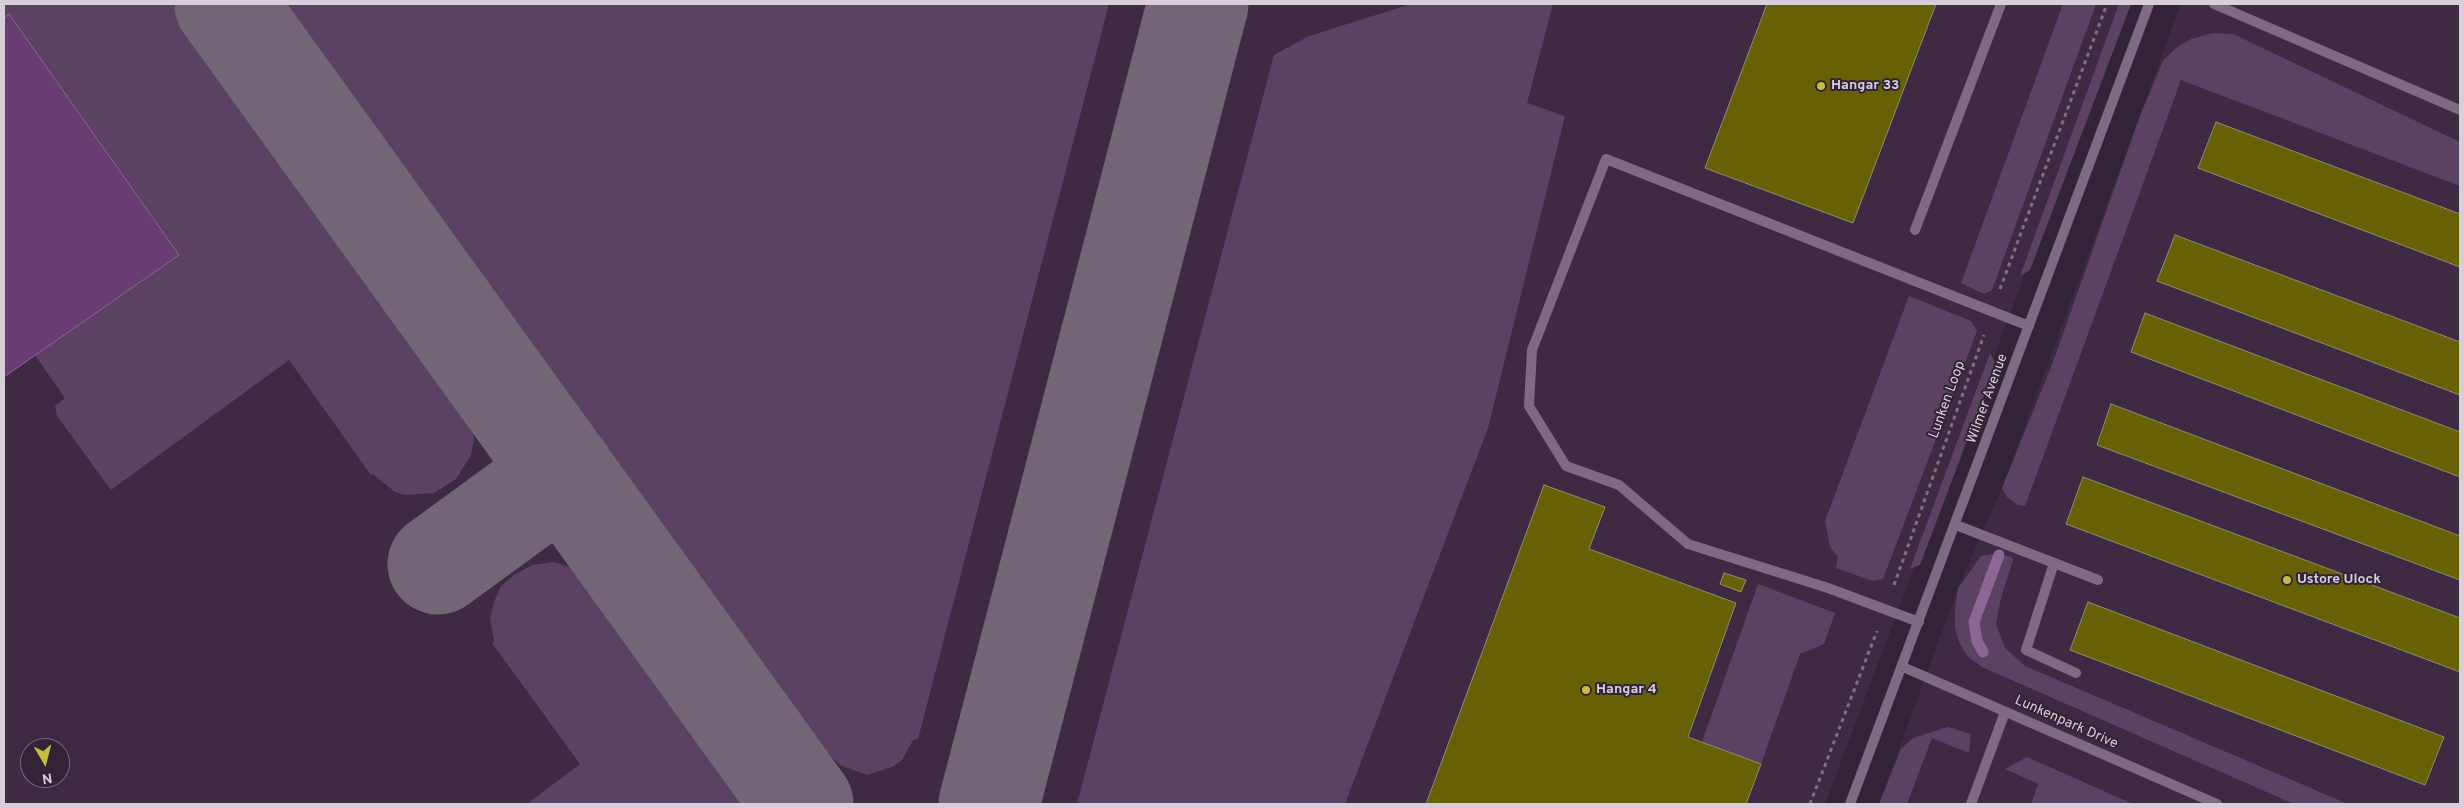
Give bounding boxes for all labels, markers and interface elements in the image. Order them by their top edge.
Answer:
place label: Hangar 33 [1831,78,1899,94]
marker: Hangar 33 [1815,80,1827,92]
street label: Wilmer Avenue [1964,352,2012,446]
street label: Lunken Loop [1926,359,1970,441]
place label: Ustore Ulock [2297,572,2381,588]
marker: Ustore Ulock [2281,574,2293,586]
place label: Hangar 4 [1596,682,1657,698]
marker: Hangar 4 [1580,684,1592,696]
street label: Lunkenpark Drive [2012,693,2120,753]
north arrow [20,738,70,788]
text: N [41,768,53,786]

